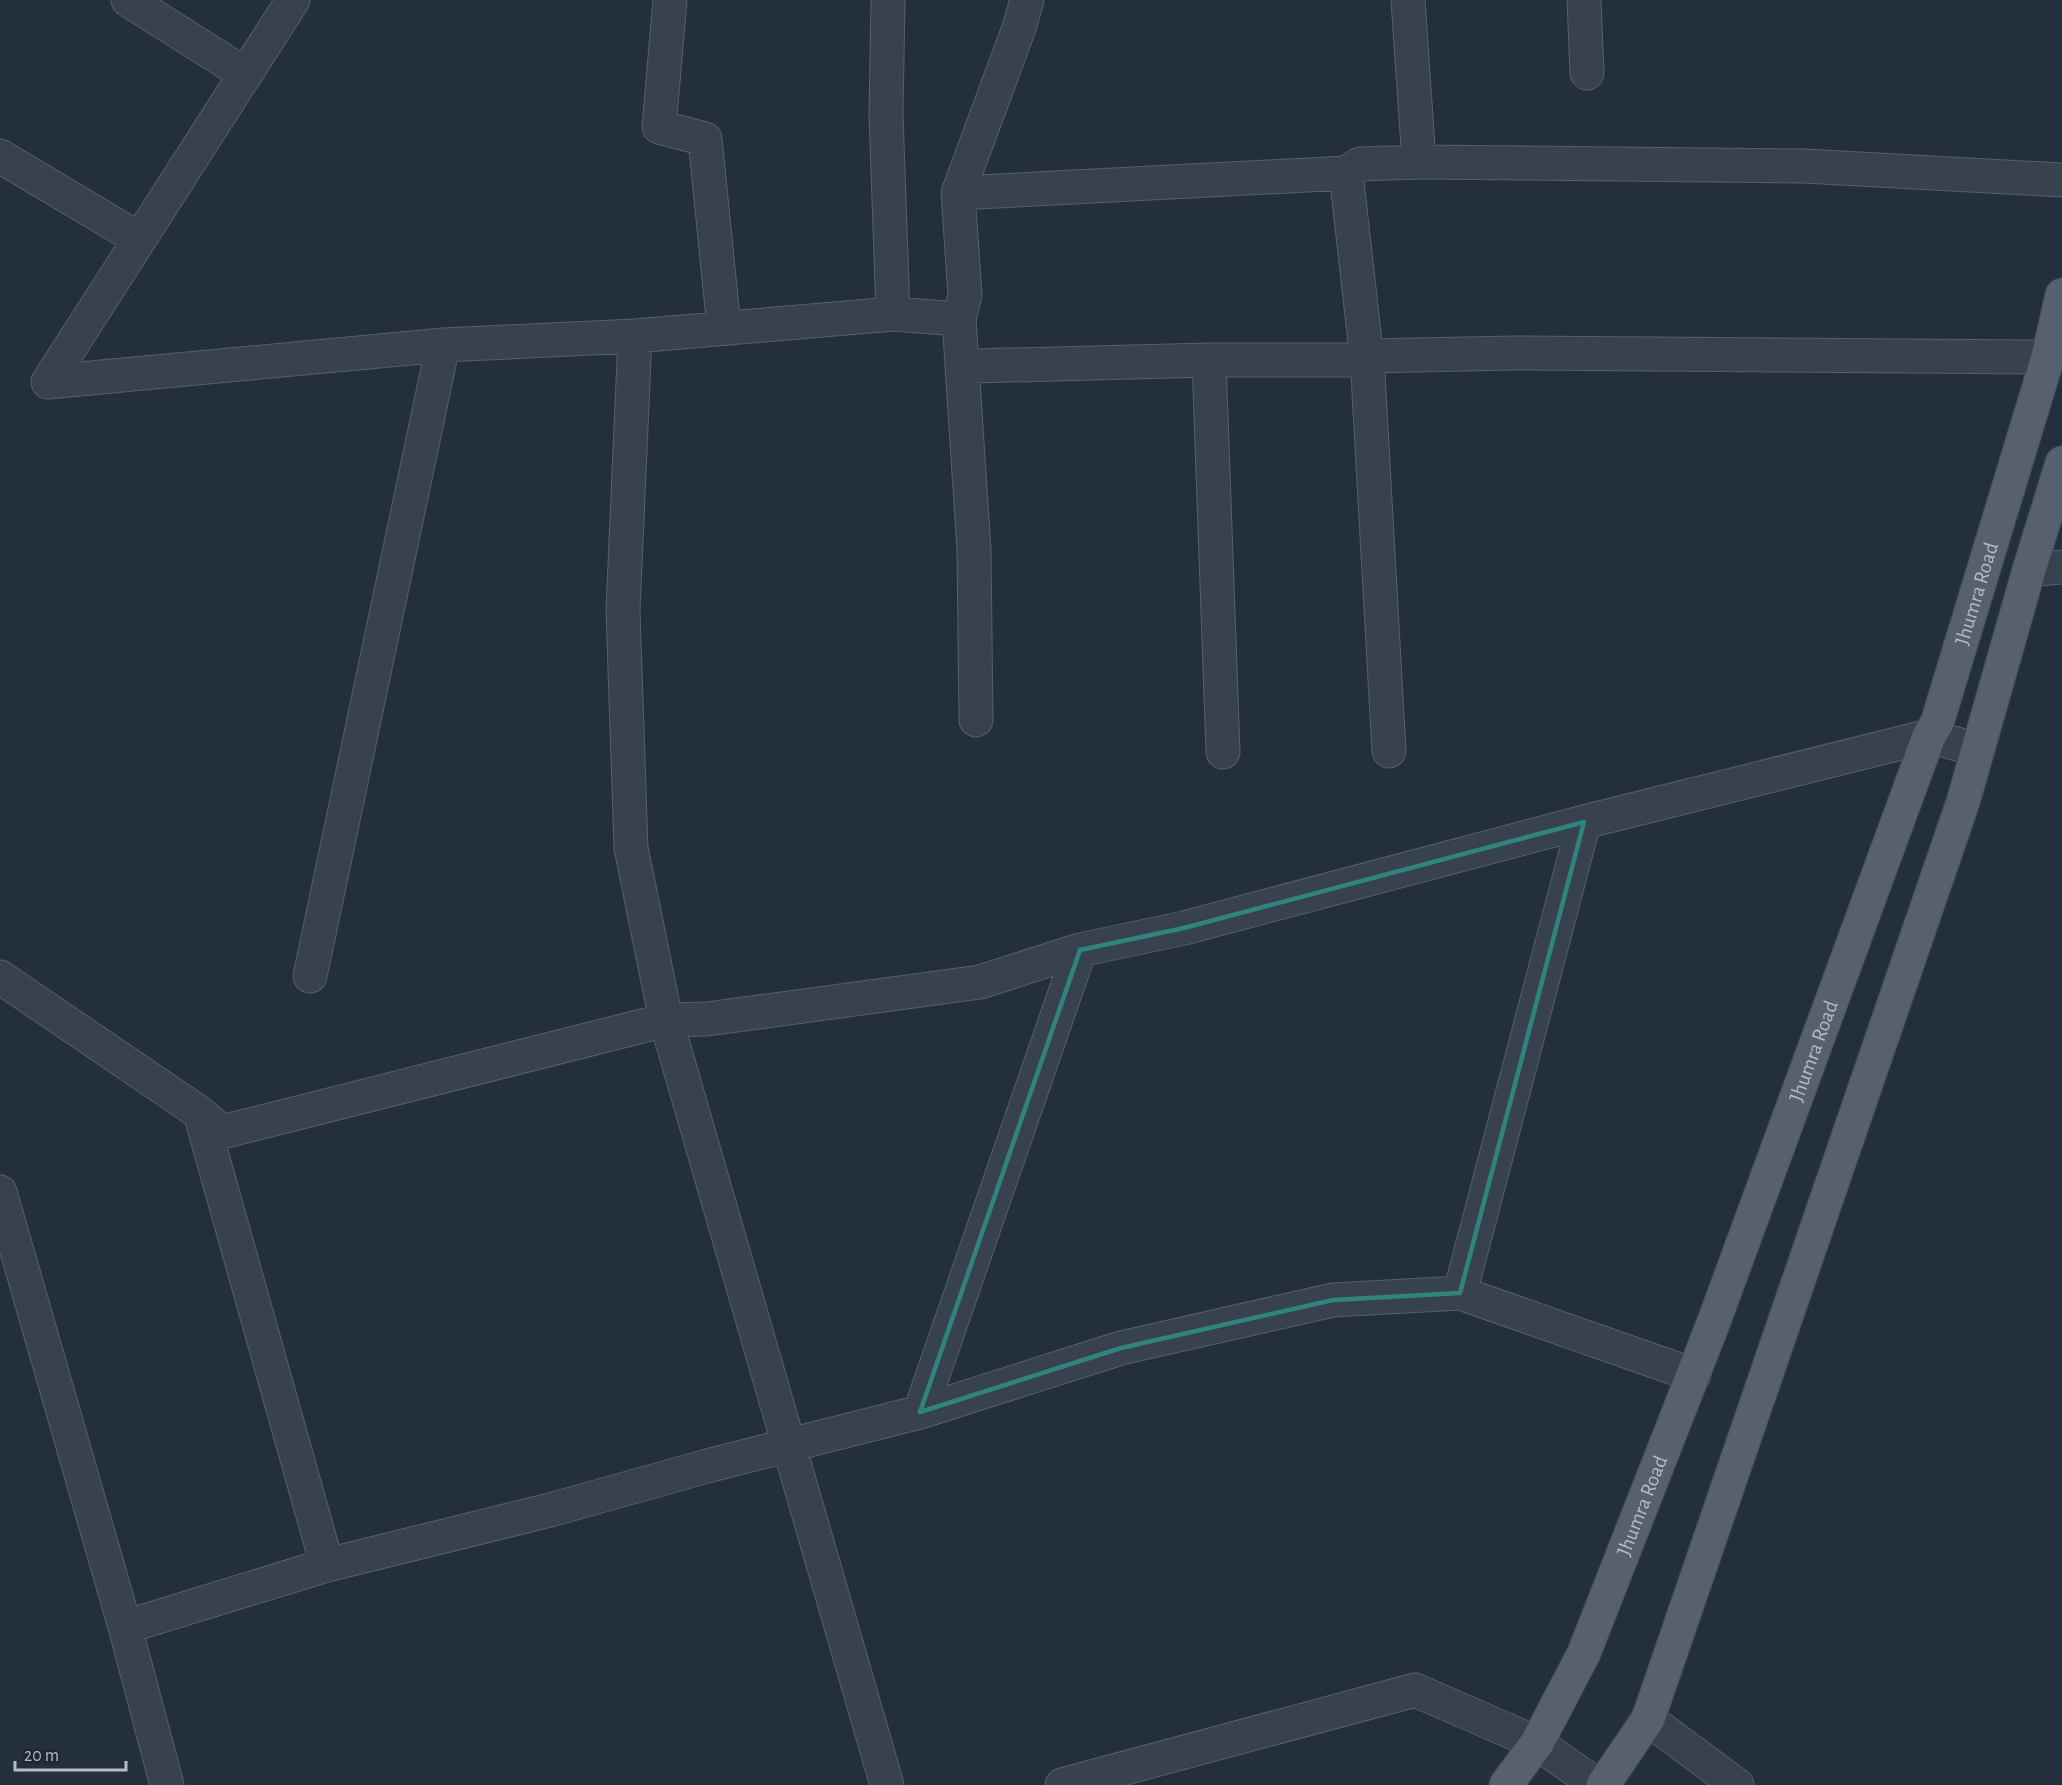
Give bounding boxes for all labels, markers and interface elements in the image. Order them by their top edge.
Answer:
street label: Jhumra Road [1951,540,2002,648]
street label: Jhumra Road [1786,998,1842,1105]
street label: Jhumra Road [1613,1453,1671,1559]
scale bar [15,1734,126,1772]
text: 20 m [24,1747,59,1765]

